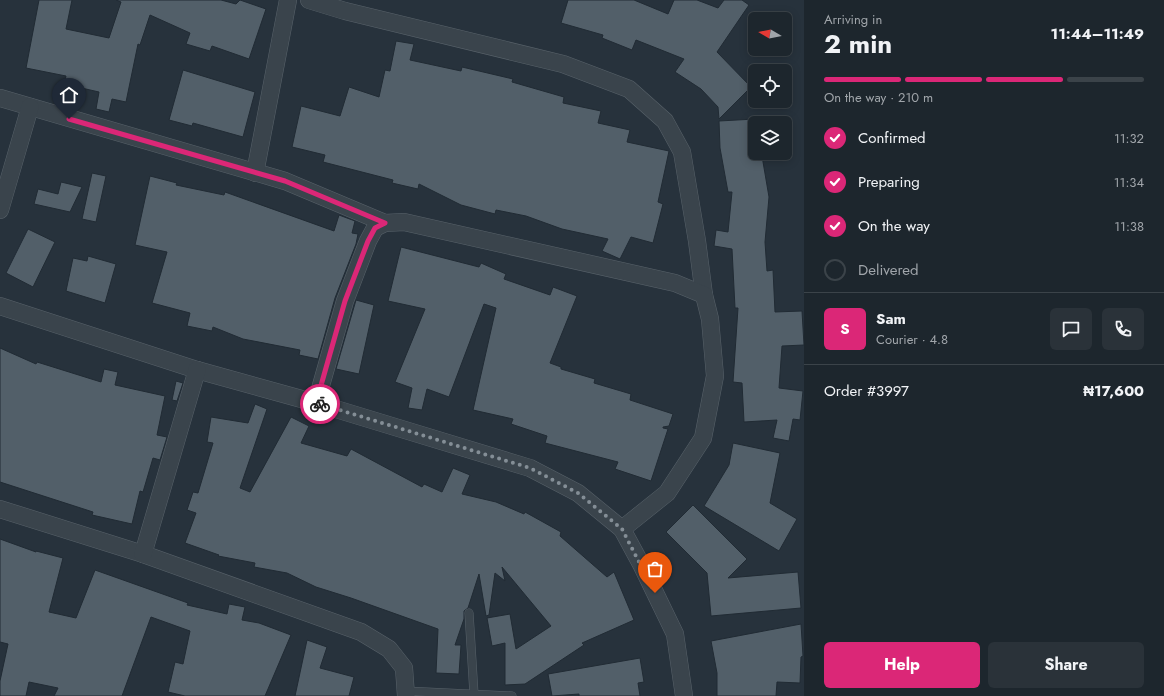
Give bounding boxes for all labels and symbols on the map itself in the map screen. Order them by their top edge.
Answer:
north arrow [748,12,792,56]
pin [52,78,86,119]
courier [300,384,340,424]
pin [638,552,672,593]

